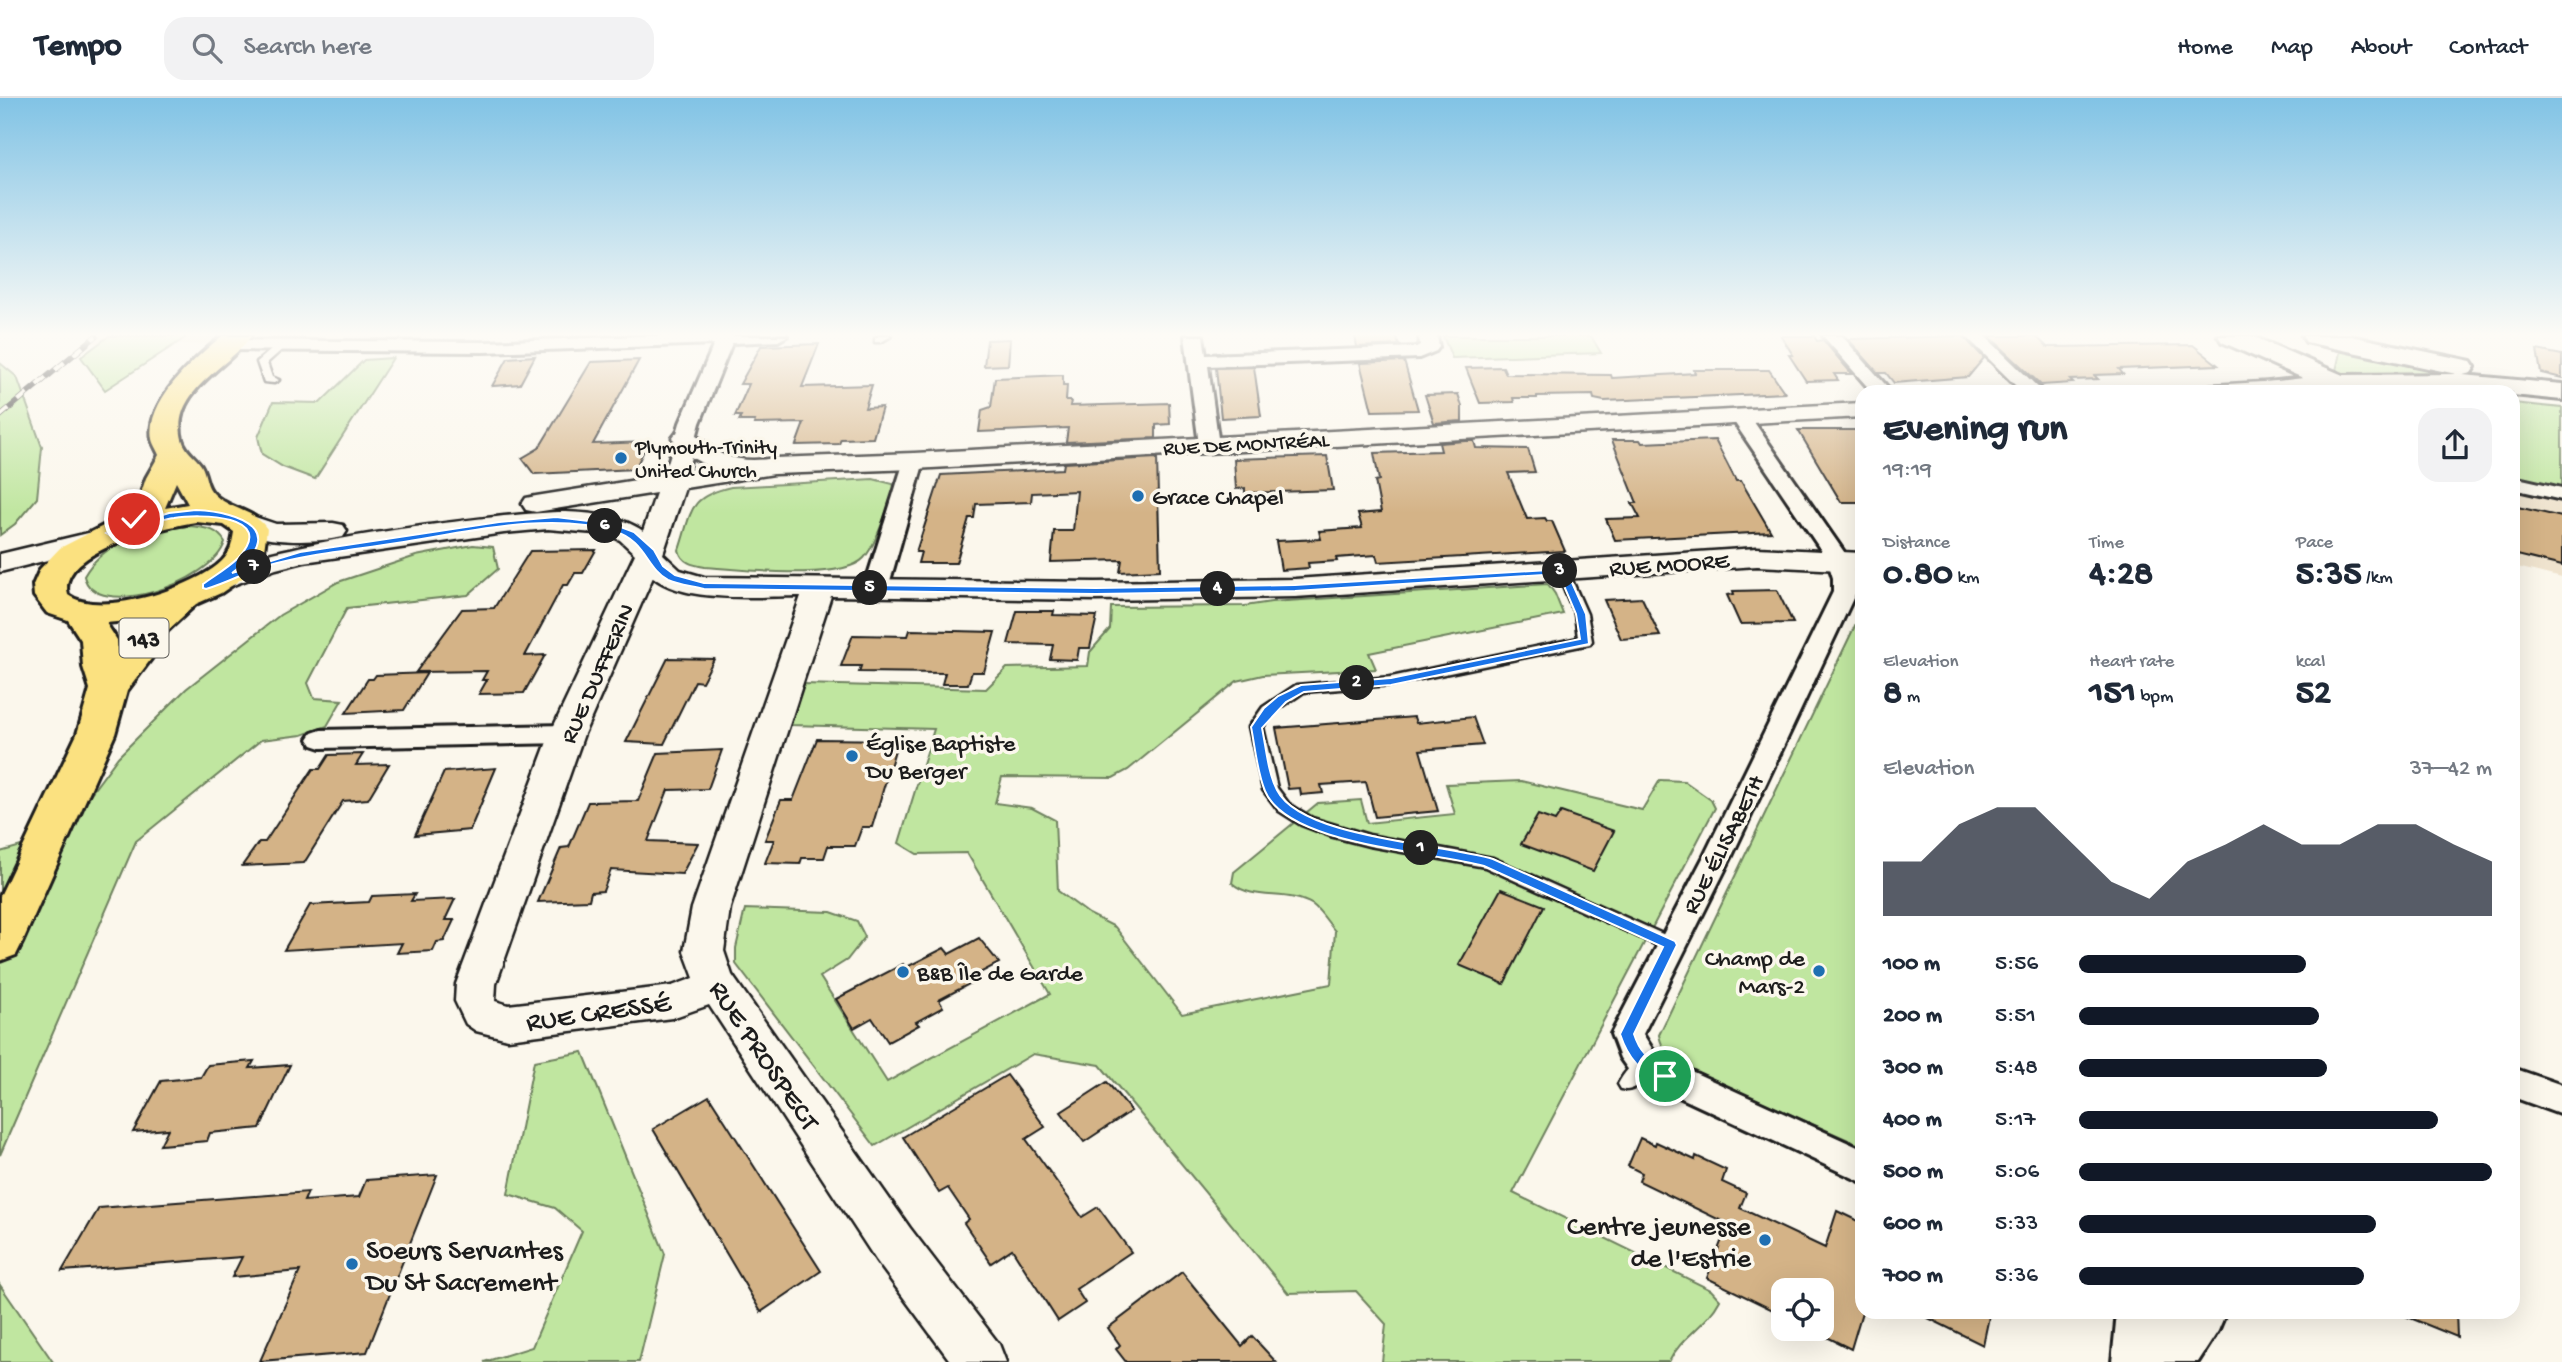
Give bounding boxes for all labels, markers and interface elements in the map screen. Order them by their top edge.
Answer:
search box [164,17,654,80]
text: Tempo [35,29,122,67]
icon: search [188,29,226,67]
text: Search here [244,33,372,64]
text: Home [2177,34,2233,63]
text: Map [2271,34,2313,63]
text: About [2351,34,2411,63]
text: Contact [2449,34,2527,63]
button: share [2418,408,2492,482]
text: Evening run [1883,409,2067,453]
street label: RUE DE MONTRÉAL [1163,430,1331,463]
place label: Plymouth-Trinity United Church [634,437,777,486]
marker: Plymouth-Trinity United Church [613,450,629,466]
text: 19:19 [1883,457,1932,484]
place label: Grace Chapel [1152,485,1284,514]
marker: Grace Chapel [1130,488,1146,504]
pin [104,489,164,549]
icon: check [115,500,153,538]
pin: 6 [588,508,622,544]
text: 6 [600,514,609,537]
text: Distance [1883,532,1950,555]
text: Time [2089,532,2124,555]
text: Pace [2296,532,2333,555]
street label: RUE MOORE [1608,548,1731,585]
pin: 7 [236,550,272,584]
pin: 3 [1542,554,1578,588]
text: 7 [249,555,258,578]
text: 0.80 [1883,555,1953,596]
text: 4:28 [2089,555,2153,596]
text: 5:35 [2296,555,2362,596]
text: 3 [1555,559,1564,582]
text: km [1953,567,1979,590]
text: /km [2362,567,2393,590]
pin: 5 [852,570,888,606]
pin: 4 [1200,572,1236,606]
text: 5 [865,576,875,599]
text: 4 [1213,577,1222,600]
street label: RUE DUFFERIN [555,600,643,749]
road number: 143 [120,618,168,658]
text: Elevation [1883,651,1959,674]
text: Heart rate [2089,651,2174,674]
text: kcal [2296,651,2325,674]
pin: 2 [1340,666,1374,700]
text: 2 [1352,671,1361,694]
text: 8 [1883,674,1902,715]
text: 151 [2089,674,2136,715]
text: 52 [2296,674,2331,715]
text: m [1902,686,1920,709]
text: bpm [2136,686,2173,709]
place label: Église Baptiste Du Berger [864,731,1016,788]
marker: Église Baptiste Du Berger [844,748,860,764]
text: Elevation [1883,756,1974,783]
text: 37–42 m [2410,756,2492,783]
street label: RUE ÉLISABETH [1678,771,1773,920]
pin: 1 [1404,830,1438,866]
text: 1 [1417,836,1424,859]
place label: Champ de Mars-2 [1705,946,1806,1003]
text: 100 m [1883,951,1940,978]
text: 5:56 [1995,951,2038,978]
place label: B&B Île de Garde [916,961,1084,990]
marker: Champ de Mars-2 [1811,963,1827,979]
marker: B&B Île de Garde [895,964,911,980]
street label: RUE PROSPECT [700,975,825,1139]
street label: RUE CRESSÉ [524,988,675,1041]
text: 200 m [1883,1003,1942,1030]
text: 5:51 [1995,1003,2036,1030]
pin [1635,1046,1695,1106]
text: 300 m [1883,1055,1943,1082]
text: 5:48 [1995,1055,2038,1082]
icon: arrive [1646,1057,1684,1095]
text: 400 m [1883,1107,1942,1134]
text: 5:17 [1995,1107,2036,1134]
text: 500 m [1883,1159,1943,1186]
text: 5:06 [1995,1159,2039,1186]
text: 600 m [1883,1211,1943,1238]
text: 5:33 [1995,1211,2038,1238]
place label: Centre jeunesse de l'Estrie [1567,1212,1752,1277]
marker: Centre jeunesse de l'Estrie [1757,1232,1773,1248]
place label: Soeurs Servantes Du St Sacrement [364,1236,563,1301]
marker: Soeurs Servantes Du St Sacrement [344,1256,360,1272]
text: 700 m [1883,1263,1943,1290]
text: 5:36 [1995,1263,2038,1290]
map controls [1771,1278,1834,1341]
button: locate [1771,1278,1834,1341]

